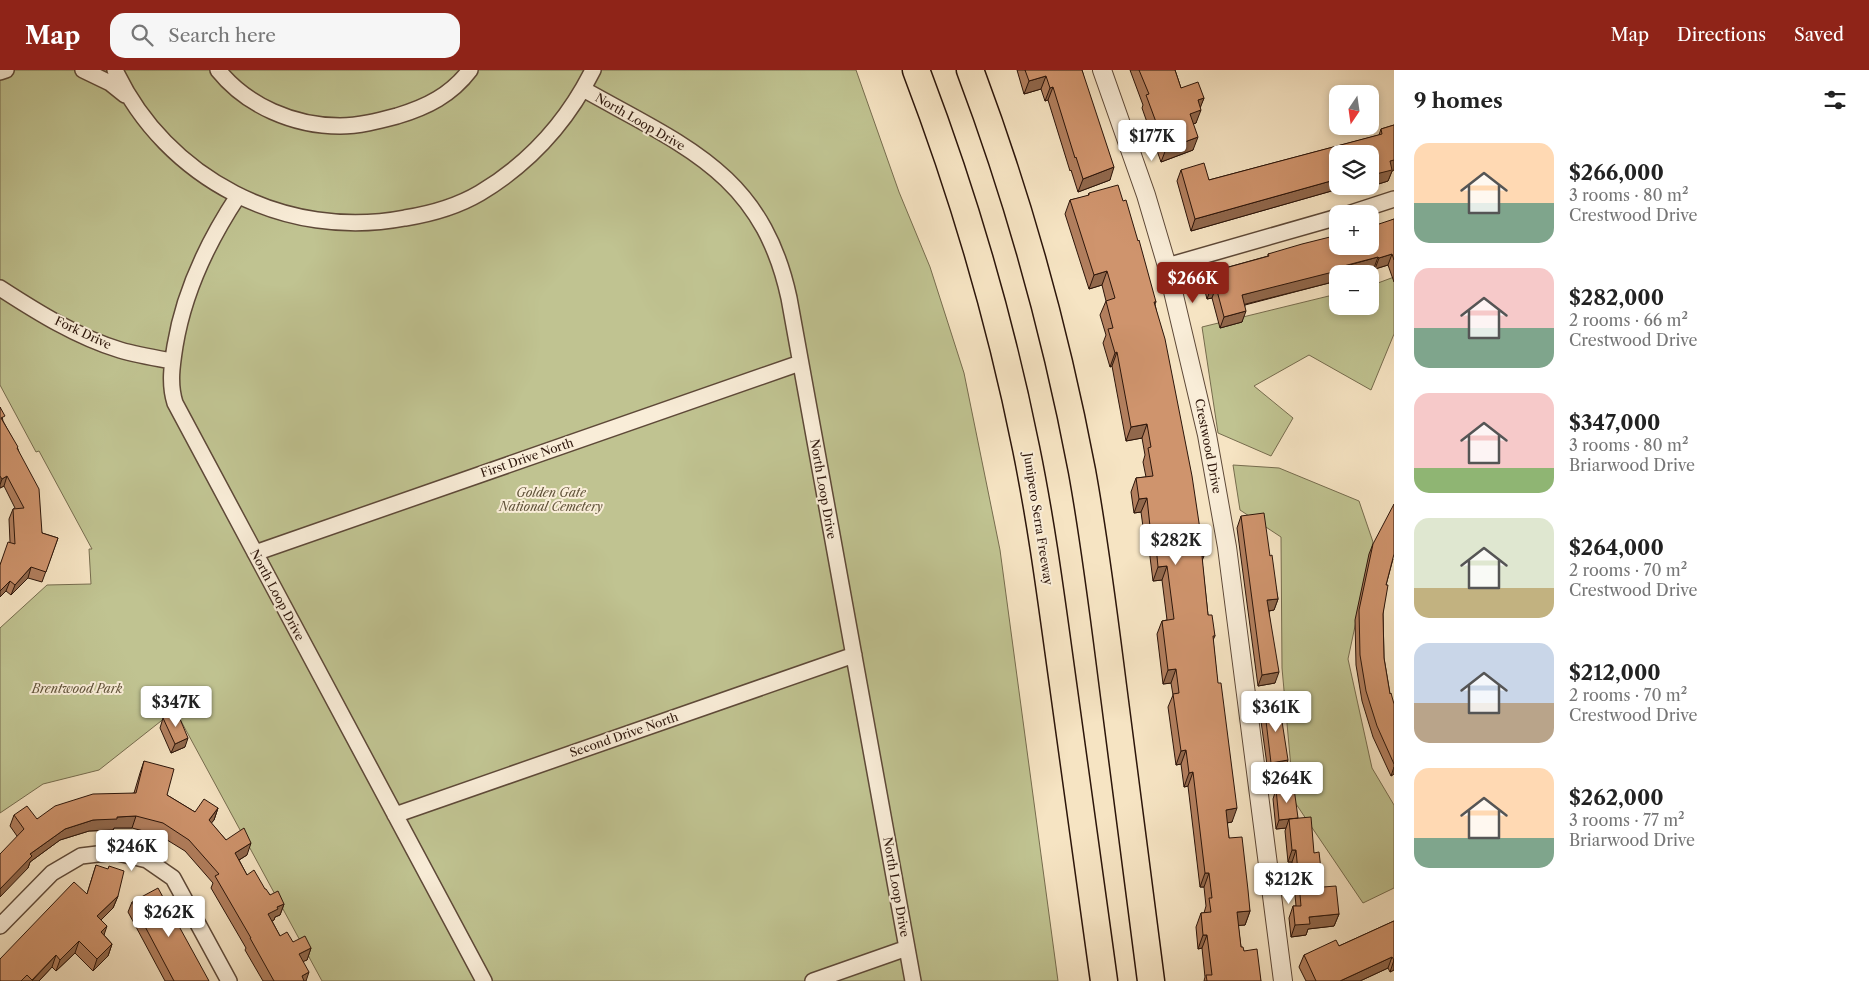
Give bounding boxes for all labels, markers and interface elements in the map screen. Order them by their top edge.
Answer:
search box [110,13,460,58]
text: Map [25,21,80,50]
icon: search [128,21,156,49]
text: Search here [168,24,276,47]
text: Map [1610,24,1649,46]
text: Directions [1677,24,1766,46]
text: Saved [1794,24,1844,46]
north arrow [1329,85,1379,135]
map controls [1329,85,1379,315]
icon: filters [1821,86,1849,114]
text: 9 homes [1414,88,1503,113]
street label: North Loop Drive [593,90,688,154]
pin: $177K [1117,119,1187,162]
text: $177K [1129,126,1175,146]
button: layers [1329,145,1379,195]
text: $266,000 [1569,160,1664,185]
icon: home [1454,163,1514,223]
text: 3 rooms · 80 m² [1569,185,1688,205]
button: + [1329,205,1379,255]
text: Crestwood Drive [1569,205,1697,225]
pin: $266K [1158,262,1228,304]
button: − [1329,265,1379,315]
text: $266K [1168,268,1218,288]
text: $282,000 [1569,285,1664,310]
icon: home [1454,288,1514,348]
text: 2 rooms · 66 m² [1569,310,1688,330]
street label: Fork Drive [52,313,114,352]
text: Crestwood Drive [1569,330,1697,350]
street label: Crestwood Drive [1192,397,1225,495]
text: $347,000 [1569,410,1661,435]
icon: home [1454,413,1514,473]
street label: First Drive North [478,434,576,480]
text: 3 rooms · 80 m² [1569,435,1688,455]
street label: North Loop Drive [807,438,840,540]
street label: Junipero Serra Freeway [1020,450,1056,586]
text: Briarwood Drive [1569,455,1695,475]
park label: Golden Gate National Cemetery [498,485,603,514]
pin: $282K [1141,524,1211,566]
text: $282K [1151,530,1201,550]
text: $264,000 [1569,535,1664,560]
icon: home [1454,538,1514,598]
street label: North Loop Drive [247,547,308,643]
text: 2 rooms · 70 m² [1569,560,1687,580]
text: Crestwood Drive [1569,580,1697,600]
text: $212,000 [1569,660,1661,685]
icon: home [1454,663,1514,723]
park label: Brentwood Park [31,681,123,696]
text: 2 rooms · 70 m² [1569,685,1687,705]
pin: $347K [141,686,211,728]
pin: $361K [1241,690,1311,733]
text: $347K [152,692,200,712]
text: $361K [1252,697,1300,717]
text: Crestwood Drive [1569,705,1697,725]
street label: Second Drive North [568,709,681,760]
pin: $264K [1252,762,1322,804]
text: $264K [1262,768,1312,788]
text: $262,000 [1569,785,1664,810]
icon: home [1454,788,1514,848]
text: 3 rooms · 77 m² [1569,810,1685,830]
pin: $246K [97,830,167,872]
text: Briarwood Drive [1569,830,1695,850]
text: $246K [107,836,157,856]
street label: North Loop Drive [880,836,913,938]
pin: $212K [1254,862,1324,905]
text: $212K [1265,869,1313,889]
pin: $262K [134,896,204,938]
text: $262K [144,902,194,922]

